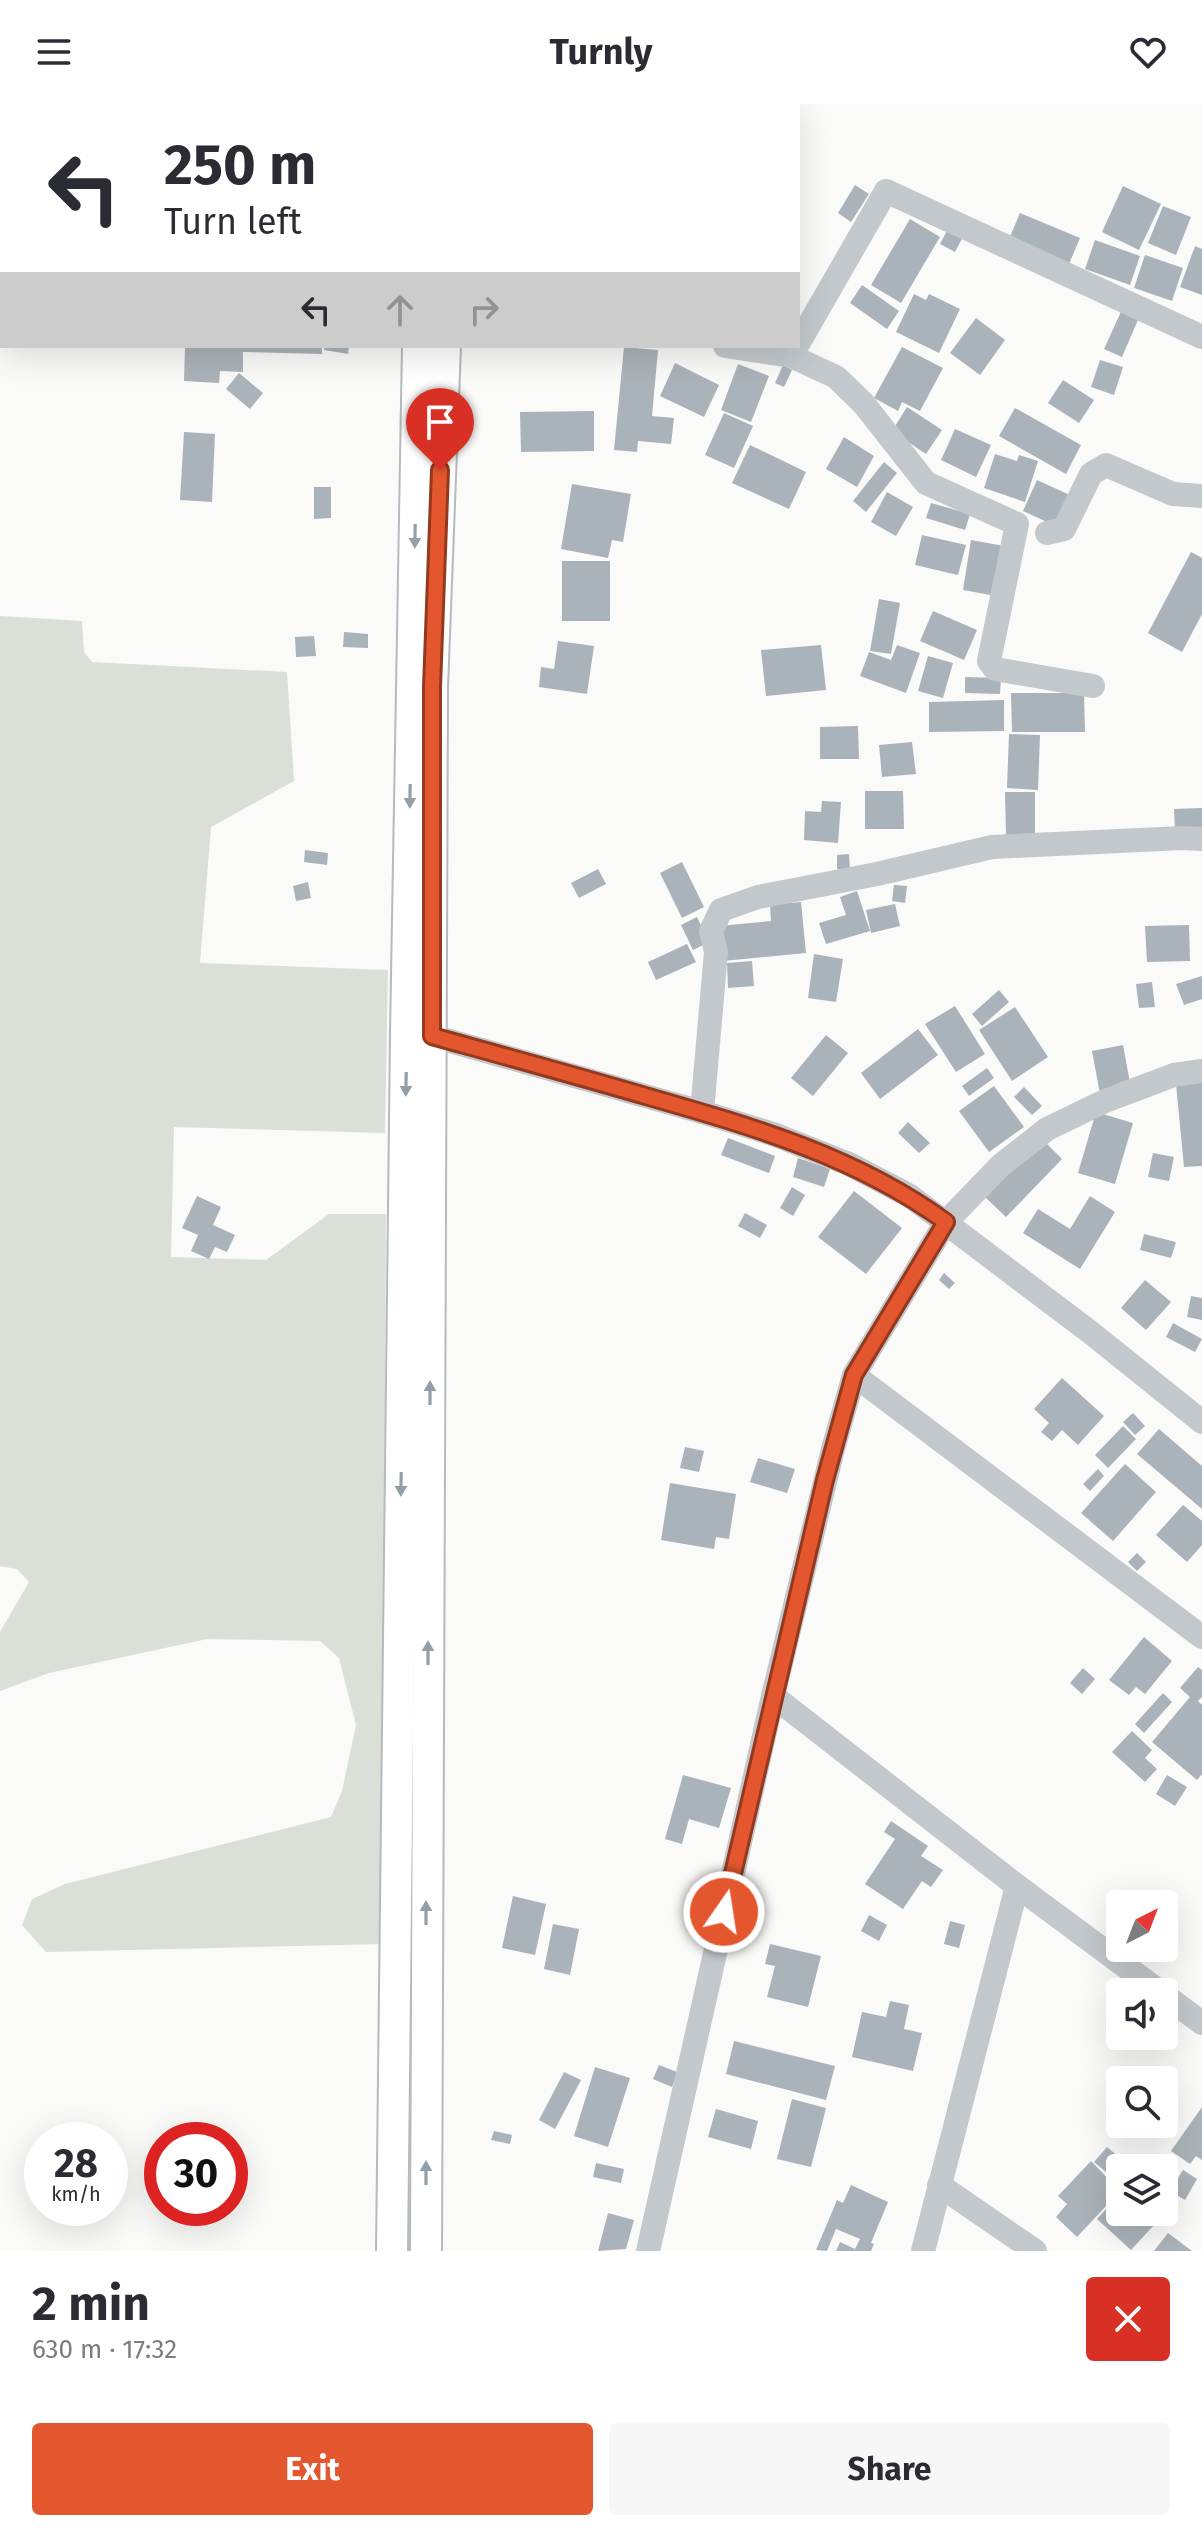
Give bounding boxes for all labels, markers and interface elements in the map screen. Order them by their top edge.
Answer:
icon: menu [32,30,76,74]
text: Turnly [550,30,652,74]
icon: heart [1126,30,1170,74]
text: 250 m [164,132,316,199]
icon: left [32,136,136,240]
text: Turn left [164,200,302,244]
icon: left [294,288,338,332]
icon: ahead [378,288,422,332]
icon: right [462,288,506,332]
pin [406,388,474,470]
icon: arrive [418,400,462,444]
one-way arrow [409,524,421,549]
one-way arrow [404,784,417,809]
one-way arrow [400,1072,412,1097]
one-way arrow [424,1380,436,1405]
one-way arrow [395,1472,407,1497]
one-way arrow [421,1640,434,1665]
position arrow [682,1870,766,1954]
north arrow [1106,1890,1178,1962]
map controls [1106,1890,1178,2226]
one-way arrow [420,1900,432,1925]
button: sound [1106,1978,1178,2050]
button: search [1106,2066,1178,2138]
speed limit sign: 30 [144,2122,248,2226]
text: 28 [54,2140,98,2188]
button: layers [1106,2154,1178,2226]
one-way arrow [420,2160,432,2185]
text: km/h [51,2182,101,2206]
text: 2 min [32,2275,150,2333]
button: close [1086,2277,1170,2361]
text: 630 m · 17:32 [32,2334,177,2365]
button: Exit [32,2423,593,2515]
button: Share [609,2423,1170,2515]

